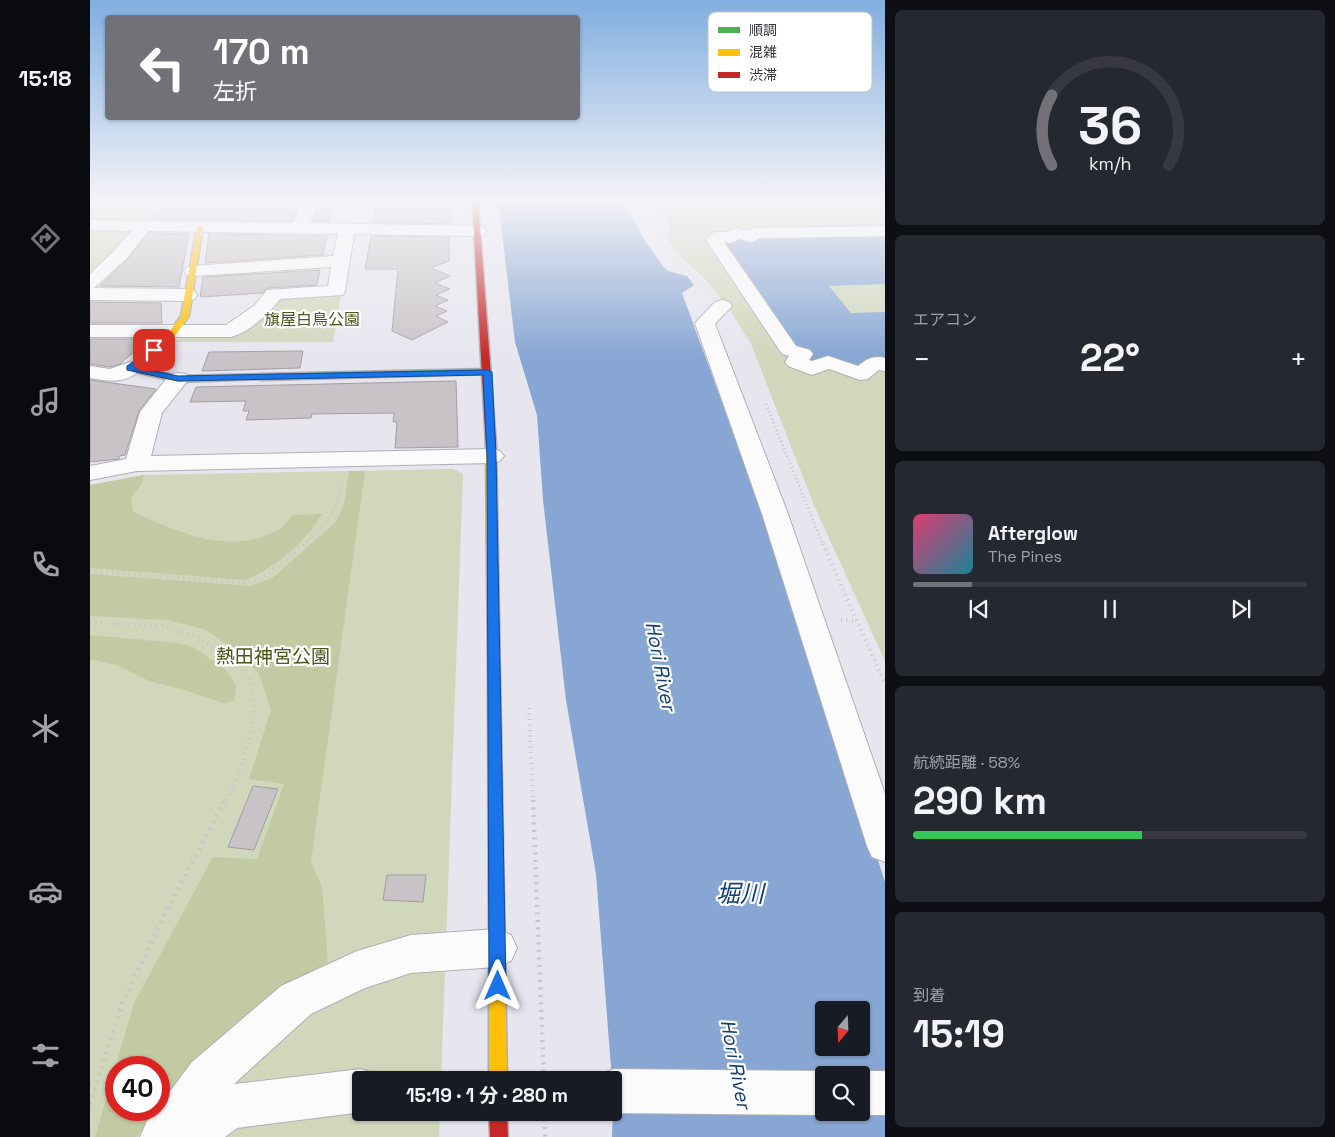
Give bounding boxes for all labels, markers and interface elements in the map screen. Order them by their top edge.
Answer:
legend [708,12,872,92]
text: 順調 [749,21,777,39]
text: 170 m [213,30,310,74]
icon: left [130,35,195,100]
text: 混雑 [749,43,777,61]
text: 15:18 [19,64,71,92]
text: 渋滞 [749,66,777,84]
text: 左折 [213,77,257,105]
text: 36 [1078,93,1142,159]
text: km/h [1089,152,1131,175]
icon: directions [28,221,63,256]
park label: 旗屋白鳥公園 [264,309,360,330]
text: エアコン [913,309,977,330]
pin [133,329,175,371]
text: 22° [1080,334,1140,382]
icon: arrive [140,336,168,364]
text: − [913,341,930,377]
text: + [1290,341,1307,377]
icon: music [28,384,63,419]
text: Afterglow [988,521,1078,546]
text: The Pines [988,546,1062,567]
icon: phone [28,547,63,582]
icon: previous [965,595,993,623]
icon: pause [1096,595,1124,623]
icon: next [1227,595,1255,623]
water label: Hori River [640,619,683,715]
park label: 熱田神宮公園 [216,644,330,669]
icon: climate [28,711,63,746]
text: 航続距離 · 58% [913,752,1020,773]
text: 290 km [913,777,1047,825]
icon: car [28,874,63,909]
water label: 堀川 [716,878,767,909]
position arrow [471,959,523,1011]
text: 到着 [913,985,945,1006]
north arrow [815,1001,870,1056]
map controls [815,1001,870,1121]
text: 15:19 [913,1010,1005,1058]
water label: Hori River [715,1017,758,1113]
icon: filters [28,1038,63,1073]
speed limit sign: 40 [105,1056,170,1121]
button: search [815,1066,870,1121]
text: 15:19 · 1 分 · 280 m [406,1083,568,1108]

